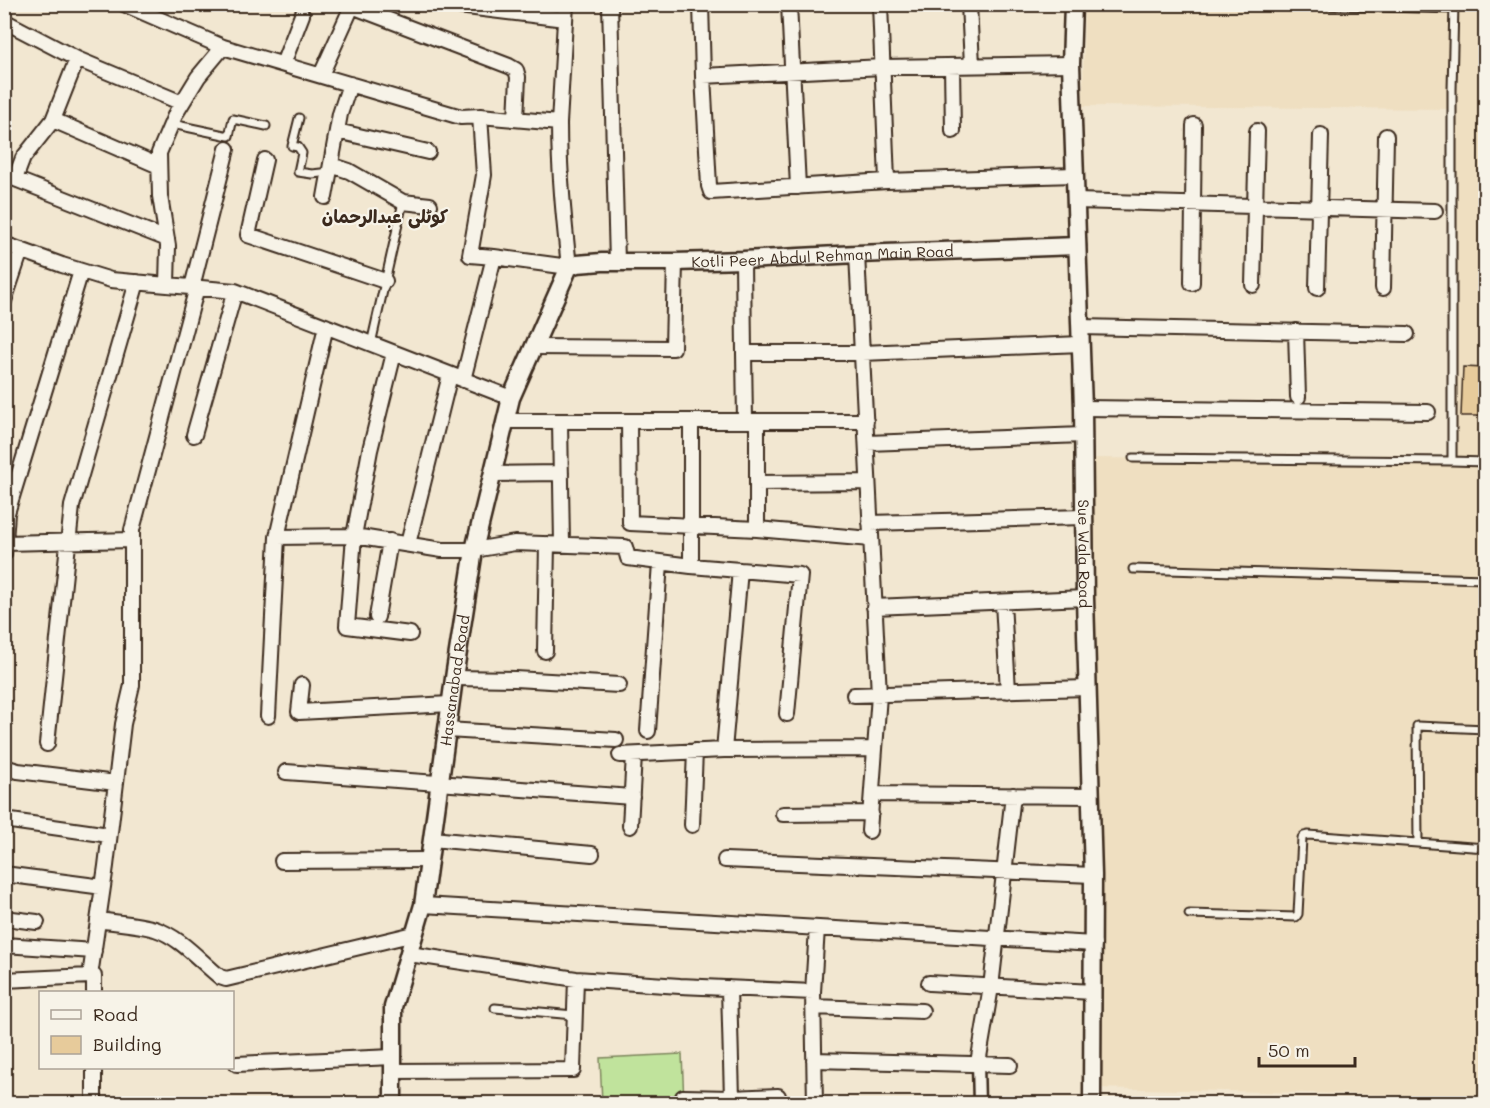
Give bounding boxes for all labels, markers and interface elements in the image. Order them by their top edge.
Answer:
district label: کوٹلی عبدالرحمان [322,204,448,229]
street label: Kotli Peer Abdul Rehman Main Road [691,240,954,272]
street label: Sue Wala Road [1074,499,1095,608]
street label: Hassanabad Road [435,613,474,747]
legend [39,991,234,1069]
text: Road [93,1002,138,1026]
scale bar [1259,1030,1355,1068]
text: Building [93,1032,161,1056]
text: 50 m [1268,1038,1310,1062]

